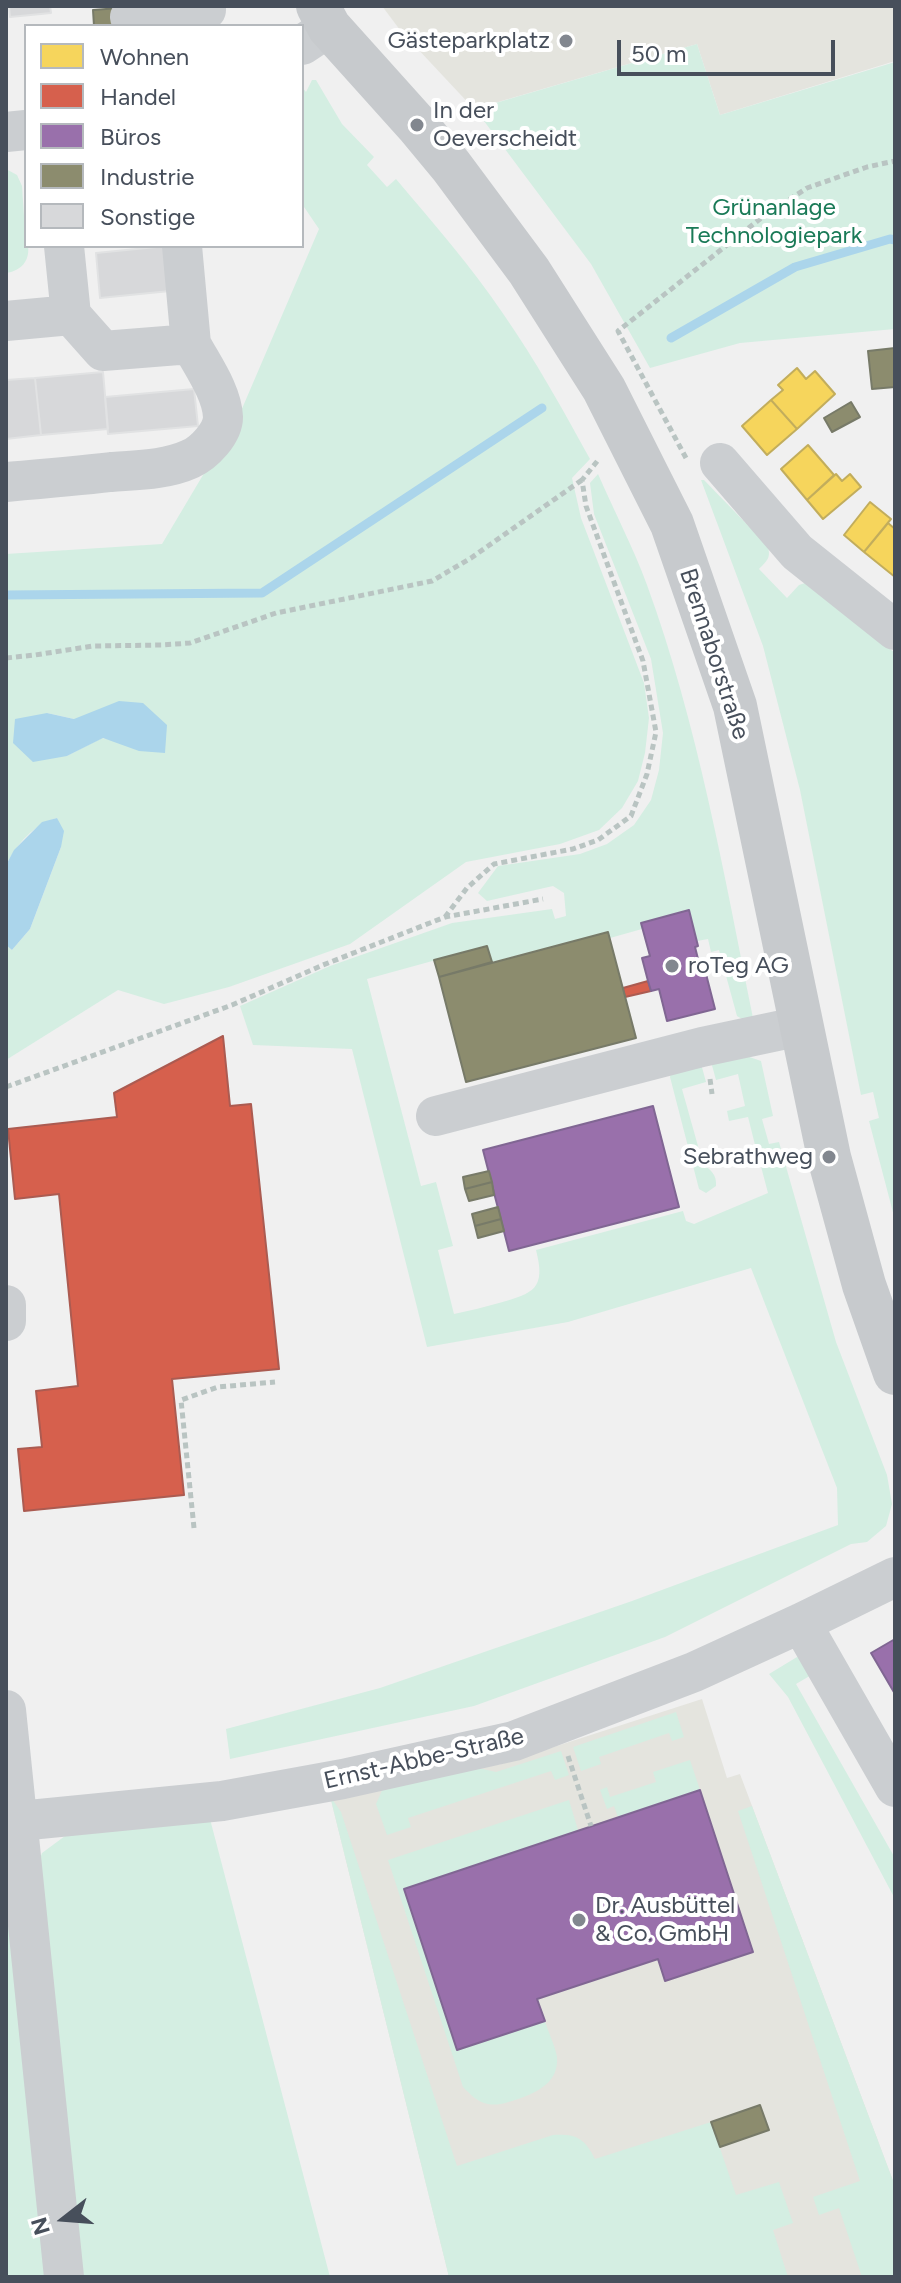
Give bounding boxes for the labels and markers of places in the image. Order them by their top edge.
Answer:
place label: Gästeparkplatz [388,27,550,55]
marker: Gästeparkplatz [557,32,575,50]
place label: In der Oeverscheidt [433,97,577,153]
marker: In der Oeverscheidt [408,116,426,134]
place label: roTeg AG [688,952,789,980]
marker: roTeg AG [663,957,681,975]
place label: Sebrathweg [683,1143,813,1171]
marker: Sebrathweg [820,1148,838,1166]
place label: Dr. Ausbüttel & Co. GmbH [595,1892,735,1948]
marker: Dr. Ausbüttel & Co. GmbH [570,1911,588,1929]

